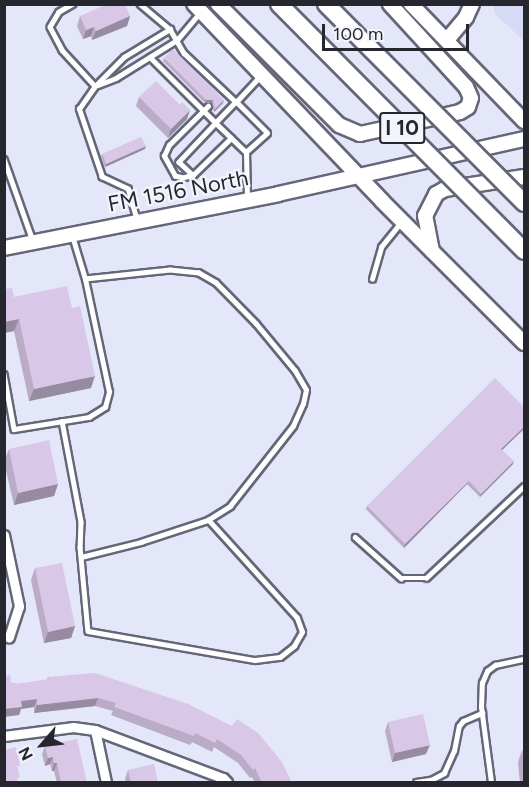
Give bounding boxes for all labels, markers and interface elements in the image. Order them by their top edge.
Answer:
scale bar [325,12,472,50]
text: 100 m [333,23,383,45]
road number: I 10 [378,110,426,146]
street label: FM 1516 North [106,164,250,218]
north arrow [12,715,72,775]
text: N [14,744,37,764]

